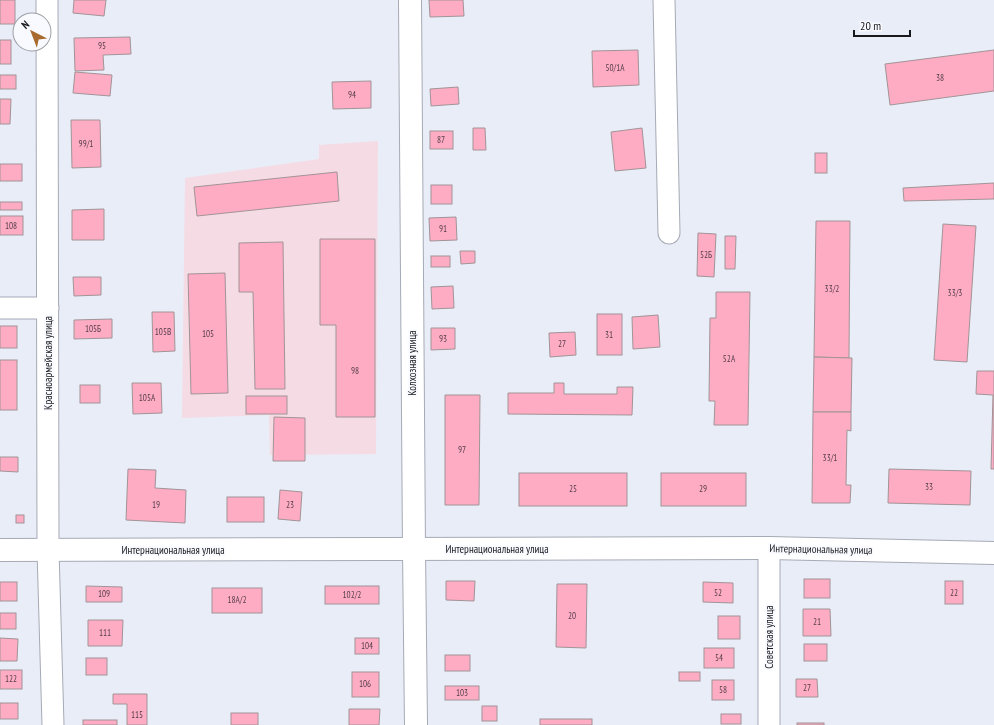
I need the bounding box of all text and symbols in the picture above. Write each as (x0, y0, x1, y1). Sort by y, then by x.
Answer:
north arrow (12, 12, 52, 52)
scale bar (854, 12, 910, 38)
text: N (18, 17, 32, 32)
text: 20 m (860, 18, 881, 33)
house number: 95 (98, 40, 106, 51)
house number: 50/1А (605, 62, 625, 73)
house number: 38 (936, 72, 944, 83)
house number: 94 (348, 89, 356, 100)
house number: 87 (437, 134, 445, 145)
house number: 99/1 (79, 138, 93, 149)
house number: 108 (5, 220, 17, 231)
house number: 91 (439, 223, 447, 234)
house number: 52Б (700, 249, 712, 260)
house number: 33/2 (825, 283, 839, 294)
house number: 33/3 (948, 287, 962, 298)
street label: Красноармейская улица (41, 316, 55, 410)
house number: 105Б (85, 323, 101, 334)
house number: 105В (155, 326, 171, 337)
house number: 105 (202, 328, 214, 339)
house number: 31 (605, 329, 613, 340)
street label: Колхозная улица (405, 330, 419, 396)
house number: 93 (439, 333, 447, 344)
house number: 27 (558, 338, 566, 349)
house number: 52А (723, 353, 736, 364)
house number: 98 (351, 365, 359, 376)
house number: 105А (139, 392, 156, 403)
house number: 97 (458, 444, 466, 455)
house number: 33/1 (823, 452, 837, 463)
house number: 33 (925, 481, 933, 492)
house number: 25 (569, 483, 577, 494)
house number: 29 (699, 483, 707, 494)
house number: 19 (152, 499, 160, 510)
house number: 23 (286, 499, 294, 510)
street label: Интернациональная улица (769, 541, 873, 557)
street label: Интернациональная улица (445, 542, 549, 556)
street label: Интернациональная улица (121, 543, 225, 557)
house number: 52 (714, 587, 722, 598)
house number: 22 (950, 587, 958, 598)
house number: 109 (98, 588, 110, 599)
house number: 102/2 (343, 589, 361, 600)
house number: 18А/2 (227, 594, 247, 605)
street label: Советская улица (762, 605, 776, 669)
house number: 20 (568, 610, 576, 621)
house number: 21 (813, 616, 821, 627)
house number: 111 (99, 627, 111, 638)
house number: 104 (361, 640, 373, 651)
house number: 54 (715, 652, 723, 663)
house number: 122 (5, 673, 17, 684)
house number: 106 (359, 678, 371, 689)
house number: 27 (803, 682, 811, 693)
house number: 58 (719, 684, 727, 695)
house number: 103 (456, 687, 468, 698)
house number: 115 (131, 709, 143, 720)

